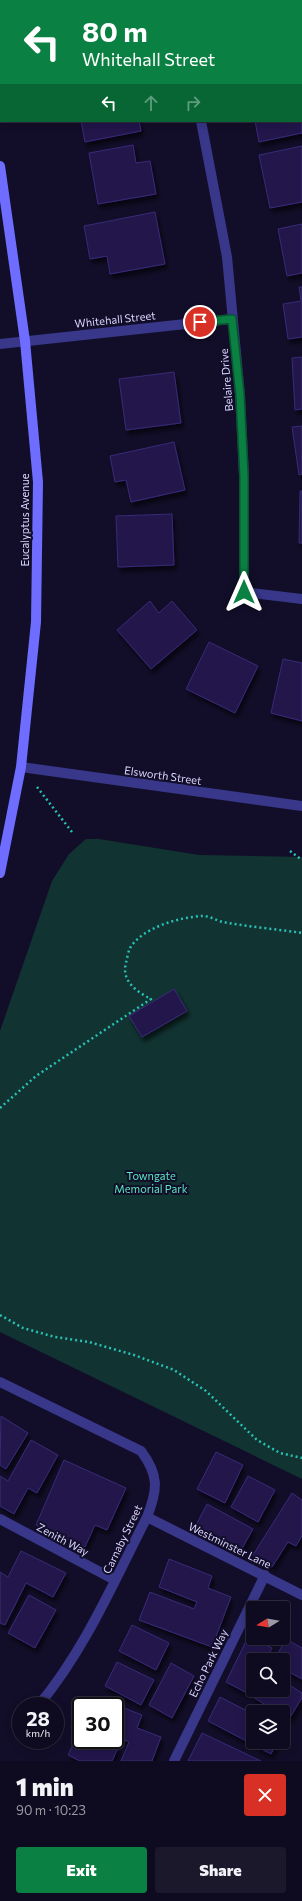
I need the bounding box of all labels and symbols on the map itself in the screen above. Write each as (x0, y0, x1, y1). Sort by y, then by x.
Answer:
pin (183, 305, 217, 339)
street label: Whitehall Street (74, 308, 157, 330)
street label: Belaire Drive (217, 348, 235, 412)
street label: Eucalyptus Avenue (18, 473, 31, 567)
position arrow (223, 571, 265, 613)
street label: Elsworth Street (124, 763, 203, 787)
park label: Towngate Memorial Park (114, 1169, 188, 1195)
street label: Carnaby Street (100, 1502, 144, 1576)
street label: Westminster Lane (187, 1519, 274, 1571)
street label: Zenith Way (35, 1520, 92, 1558)
north arrow (246, 1601, 290, 1645)
street label: Echo Park Way (186, 1627, 230, 1699)
speed limit sign: 30 (72, 1697, 124, 1749)

